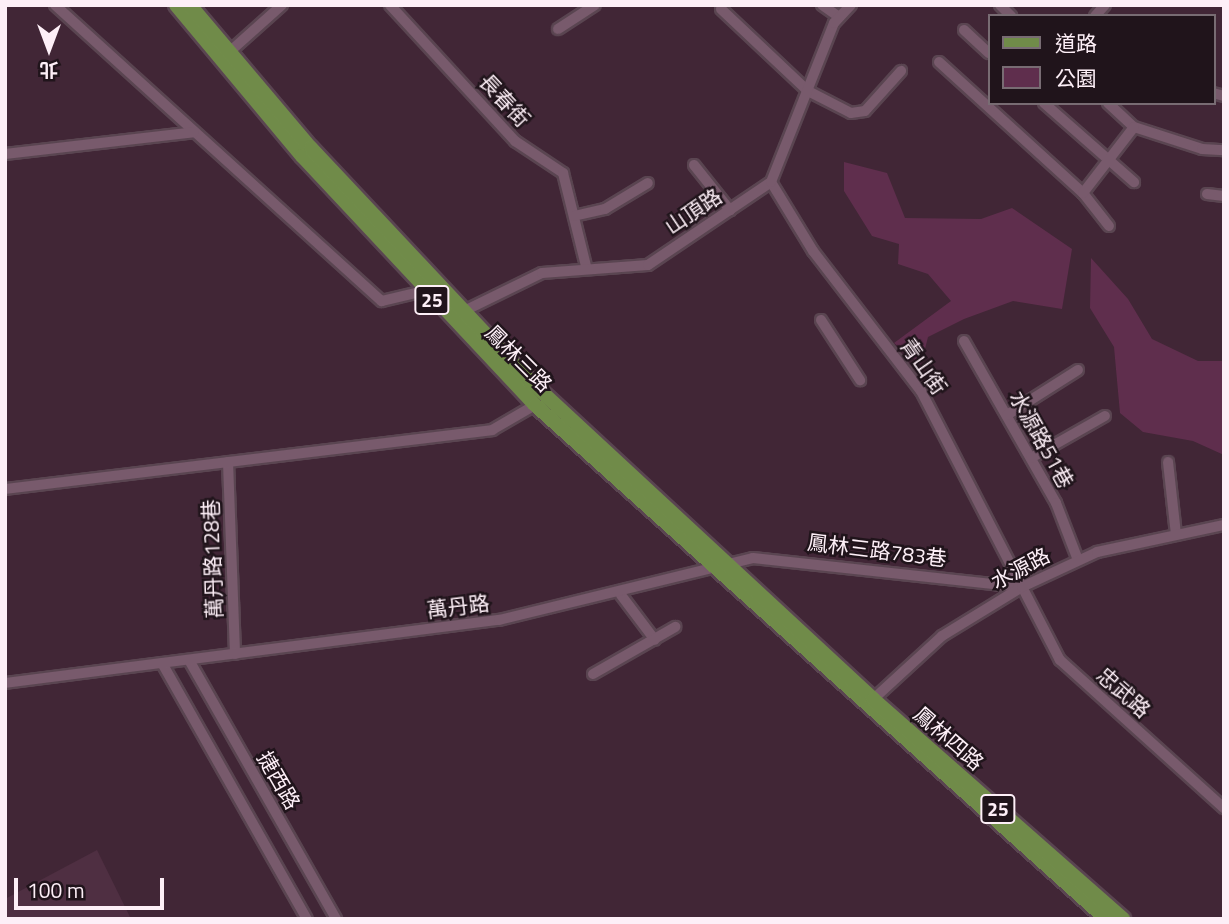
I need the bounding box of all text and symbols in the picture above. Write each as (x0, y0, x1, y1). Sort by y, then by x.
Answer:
north arrow (14, 14, 84, 84)
legend (988, 14, 1215, 105)
text: 道路 (1055, 27, 1097, 59)
text: 北 (40, 56, 59, 85)
text: 公園 (1055, 62, 1097, 94)
street label: 長春街 (474, 68, 536, 132)
street label: 山頂路 (660, 183, 726, 239)
road number: 25 (413, 284, 451, 316)
street label: 鳳林三路 (480, 319, 558, 397)
street label: 青山街 (896, 333, 952, 399)
street label: 水源路51巷 (1005, 386, 1079, 492)
street label: 萬丹路128巷 (197, 499, 227, 619)
street label: 鳳林三路783巷 (806, 529, 948, 571)
street label: 水源路 (986, 542, 1054, 594)
street label: 萬丹路 (425, 590, 491, 622)
street label: 忠武路 (1092, 662, 1156, 722)
street label: 鳳林四路 (909, 701, 989, 775)
street label: 捷西路 (252, 746, 306, 814)
road number: 25 (979, 794, 1017, 824)
scale bar (18, 864, 168, 908)
text: 100 m (27, 874, 84, 906)

